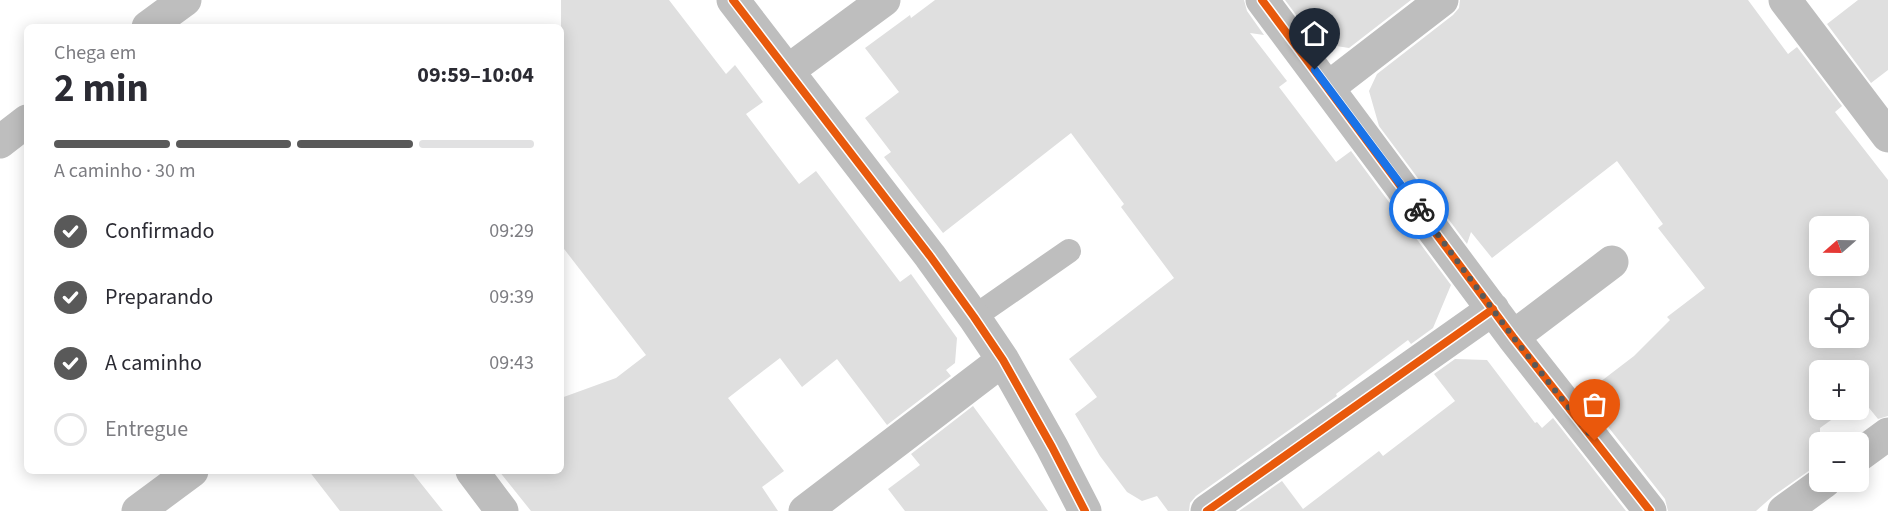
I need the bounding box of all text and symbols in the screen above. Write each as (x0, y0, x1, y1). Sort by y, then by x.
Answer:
pin (1289, 8, 1340, 70)
icon: home (1298, 17, 1331, 50)
text: Chega em (54, 39, 136, 67)
text: 09:59–10:04 (417, 59, 534, 91)
text: 2 min (54, 61, 149, 117)
text: A caminho · 30 m (54, 157, 195, 185)
courier (1389, 179, 1449, 239)
icon: bike (1403, 193, 1436, 226)
icon: check (54, 215, 87, 248)
text: Confirmado (105, 215, 214, 247)
north arrow (1809, 216, 1869, 276)
map controls (1809, 216, 1869, 492)
text: 09:29 (489, 217, 534, 245)
icon: check (54, 281, 87, 314)
text: Preparando (105, 281, 213, 313)
text: 09:39 (489, 283, 534, 311)
button: locate (1809, 288, 1869, 348)
icon: check (54, 347, 87, 380)
text: A caminho (105, 347, 202, 379)
text: 09:43 (489, 349, 534, 377)
button: + (1809, 360, 1869, 420)
pin (1569, 379, 1620, 441)
icon: bag (1578, 388, 1611, 421)
text: Entregue (105, 413, 188, 445)
button: − (1809, 432, 1869, 492)

